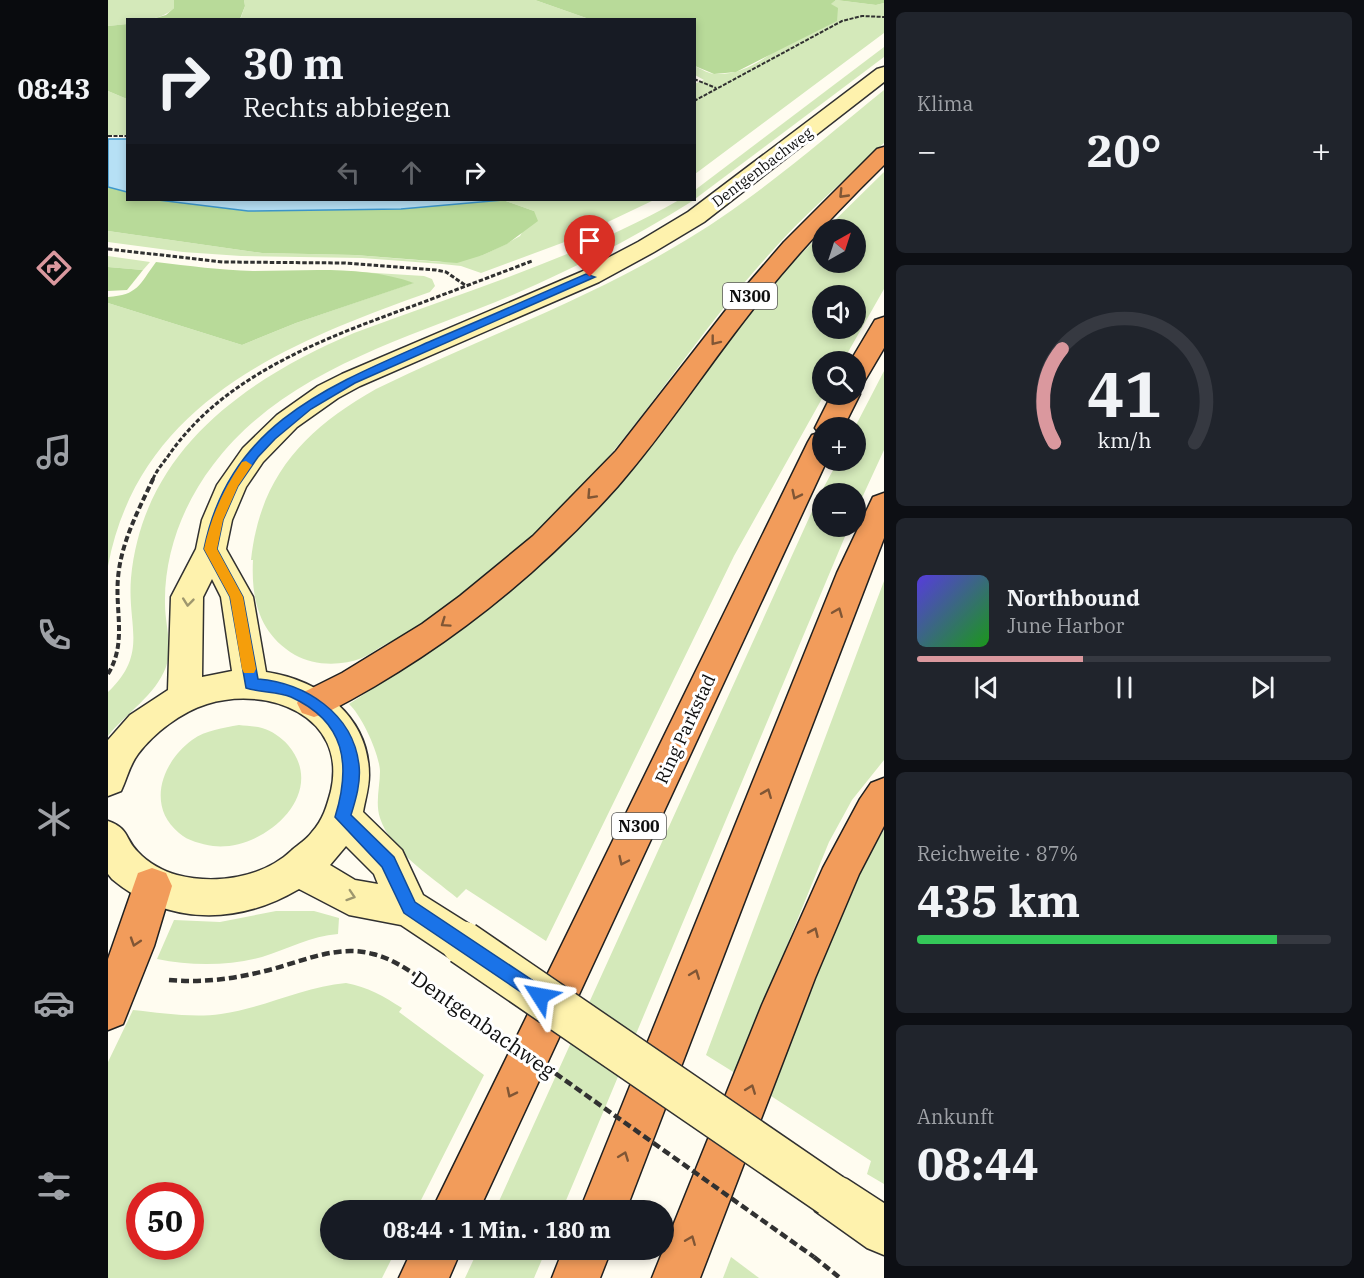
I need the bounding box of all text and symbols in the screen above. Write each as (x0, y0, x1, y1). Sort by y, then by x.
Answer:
text: 30 m (243, 36, 344, 91)
icon: right (144, 42, 222, 120)
text: 08:43 (18, 71, 90, 106)
text: Rechts abbiegen (243, 89, 451, 124)
text: Klima (917, 90, 973, 117)
text: 20° (1086, 121, 1162, 179)
street label: Dentgenbachweg (708, 123, 816, 211)
text: − (917, 129, 937, 172)
text: + (1311, 129, 1331, 172)
icon: left (332, 156, 365, 189)
icon: ahead (395, 156, 428, 189)
icon: right (458, 156, 491, 189)
one-way arrow (839, 187, 850, 198)
pin (564, 215, 615, 277)
north arrow (812, 219, 866, 273)
map controls (812, 219, 866, 537)
icon: arrive (573, 224, 606, 257)
icon: directions (33, 247, 75, 289)
road number: N300 (723, 283, 777, 309)
button: sound (812, 285, 866, 339)
one-way arrow (711, 335, 722, 346)
button: search (812, 351, 866, 405)
text: 41 (1087, 353, 1161, 434)
button: + (812, 417, 866, 471)
text: km/h (1097, 426, 1151, 454)
icon: music (33, 431, 75, 473)
button: − (812, 483, 866, 537)
one-way arrow (792, 488, 803, 499)
one-way arrow (587, 489, 598, 499)
text: Northbound (1007, 583, 1140, 612)
one-way arrow (182, 598, 195, 607)
one-way arrow (831, 607, 843, 618)
text: June Harbor (1007, 612, 1124, 639)
icon: phone (33, 614, 75, 656)
one-way arrow (440, 616, 451, 627)
street label: Ring Parkstad (650, 670, 720, 787)
icon: previous (970, 671, 1003, 704)
icon: pause (1108, 671, 1141, 704)
icon: next (1246, 671, 1279, 704)
one-way arrow (760, 788, 772, 799)
icon: climate (33, 798, 75, 840)
road number: N300 (612, 813, 666, 839)
text: Reichweite · 87% (917, 840, 1078, 867)
one-way arrow (618, 854, 630, 865)
text: 435 km (917, 871, 1080, 929)
one-way arrow (345, 889, 356, 901)
one-way arrow (807, 927, 819, 938)
one-way arrow (130, 936, 142, 947)
street label: Dentgenbachweg (407, 964, 562, 1084)
position arrow (508, 964, 572, 1028)
one-way arrow (688, 970, 700, 981)
icon: car (33, 982, 75, 1024)
one-way arrow (743, 1084, 756, 1094)
one-way arrow (507, 1087, 519, 1098)
text: Ankunft (917, 1103, 994, 1130)
text: 08:44 (917, 1134, 1039, 1192)
one-way arrow (617, 1151, 629, 1162)
icon: filters (33, 1165, 75, 1207)
speed limit sign: 50 (126, 1182, 204, 1260)
text: 08:44 · 1 Min. · 180 m (383, 1215, 611, 1244)
one-way arrow (684, 1235, 696, 1246)

